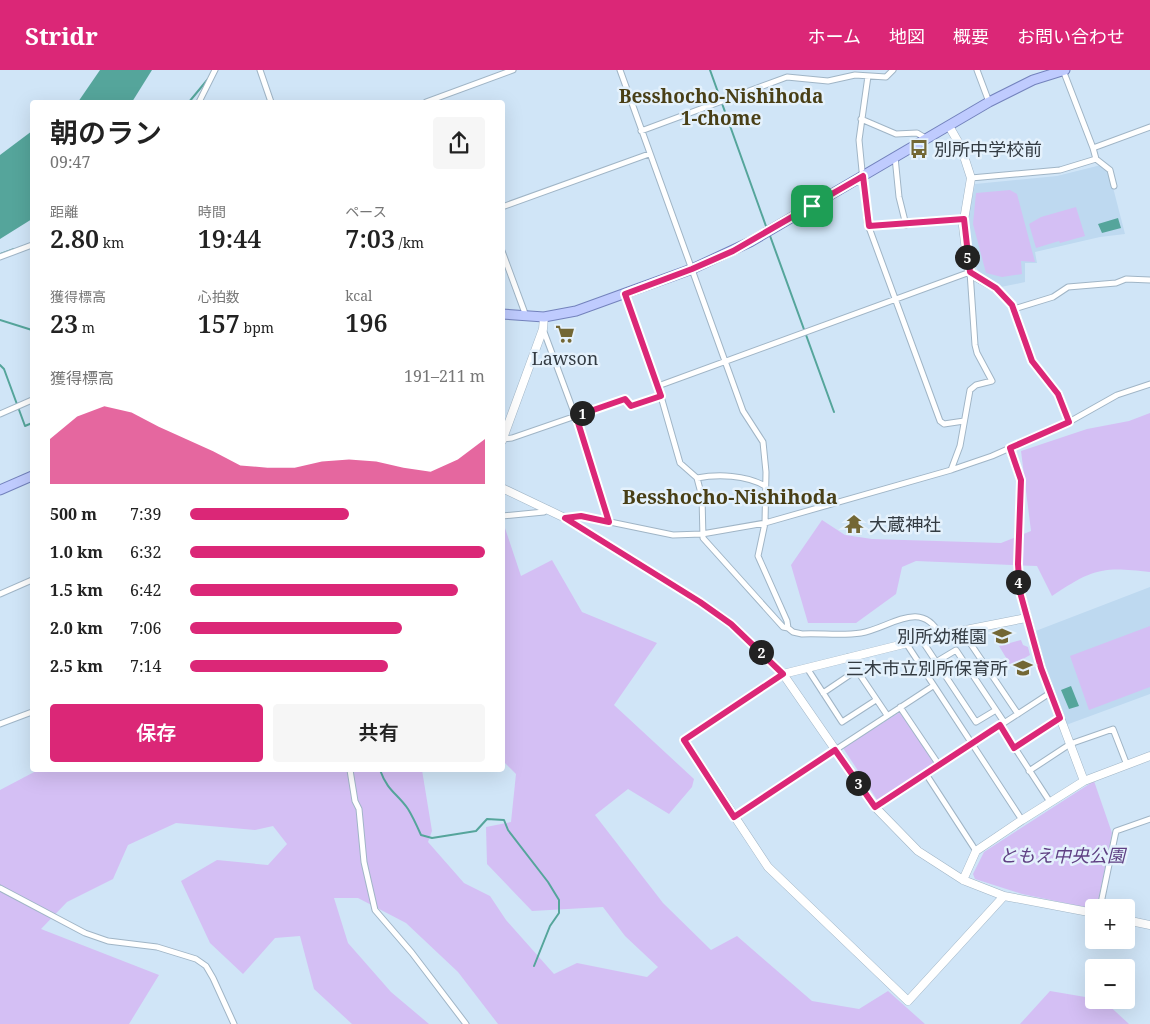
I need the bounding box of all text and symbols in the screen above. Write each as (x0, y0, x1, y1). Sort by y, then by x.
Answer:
text: Stridr (25, 19, 98, 52)
text: ホーム (808, 24, 861, 48)
text: 地図 (889, 24, 925, 48)
text: 概要 (953, 24, 989, 48)
text: お問い合わせ (1017, 24, 1125, 48)
district label: Besshocho-Nishihoda 1-chome (619, 83, 823, 131)
text: 朝のラン (50, 113, 162, 151)
button: share (433, 117, 485, 169)
place label: 別所中学校前 (934, 137, 1042, 161)
bus stop icon: 別所中学校前 (908, 138, 930, 160)
text: 09:47 (50, 151, 90, 173)
pin (791, 185, 833, 227)
icon: arrive (798, 192, 826, 220)
text: 距離 (50, 202, 78, 221)
text: 時間 (198, 202, 226, 221)
text: ペース (345, 202, 387, 221)
text: 2.80 (50, 221, 99, 255)
text: 19:44 (198, 221, 261, 255)
text: 7:03 (345, 221, 395, 255)
text: km (99, 233, 124, 252)
text: /km (395, 233, 424, 252)
pin: 5 (954, 244, 980, 270)
text: 5 (964, 248, 971, 267)
text: kcal (345, 286, 372, 305)
text: 獲得標高 (50, 287, 106, 306)
text: 心拍数 (198, 287, 240, 306)
text: 196 (345, 305, 388, 339)
text: 23 (50, 306, 78, 340)
text: 157 (198, 306, 240, 340)
text: m (78, 318, 95, 337)
text: bpm (240, 318, 274, 337)
supermarket icon: Lawson (554, 323, 576, 345)
place label: Lawson (532, 346, 599, 370)
text: 191–211 m (404, 365, 485, 387)
text: 獲得標高 (50, 367, 114, 389)
pin: 1 (570, 400, 594, 426)
text: 1 (579, 404, 586, 423)
district label: Besshocho-Nishihoda (622, 483, 838, 510)
text: 500 m (50, 503, 97, 525)
text: 7:39 (130, 503, 161, 525)
place label: 大蔵神社 (869, 512, 941, 536)
temple icon: 大蔵神社 (843, 513, 865, 535)
text: 1.0 km (50, 541, 103, 563)
text: 6:32 (130, 541, 161, 563)
pin: 4 (1006, 570, 1030, 594)
text: 4 (1015, 573, 1022, 592)
text: 1.5 km (50, 579, 103, 601)
text: 6:42 (130, 579, 161, 601)
text: 2.0 km (50, 617, 103, 639)
text: 7:06 (130, 617, 161, 639)
place label: 別所幼稚園 (897, 624, 987, 648)
school or university icon: 別所幼稚園 (991, 625, 1013, 647)
pin: 2 (748, 640, 774, 664)
text: 2 (758, 643, 765, 662)
text: 2.5 km (50, 655, 103, 677)
text: 7:14 (130, 655, 161, 677)
place label: 三木市立別所保育所 (846, 656, 1008, 680)
school or university icon: 三木市立別所保育所 (1012, 657, 1034, 679)
button: 保存 (50, 704, 263, 762)
button: 共有 (273, 704, 485, 762)
pin: 3 (846, 770, 870, 796)
text: 3 (855, 774, 862, 793)
park label: ともえ中央公園 (999, 843, 1128, 867)
map controls (1085, 899, 1135, 1009)
button: + (1085, 899, 1135, 949)
button: − (1085, 959, 1135, 1009)

